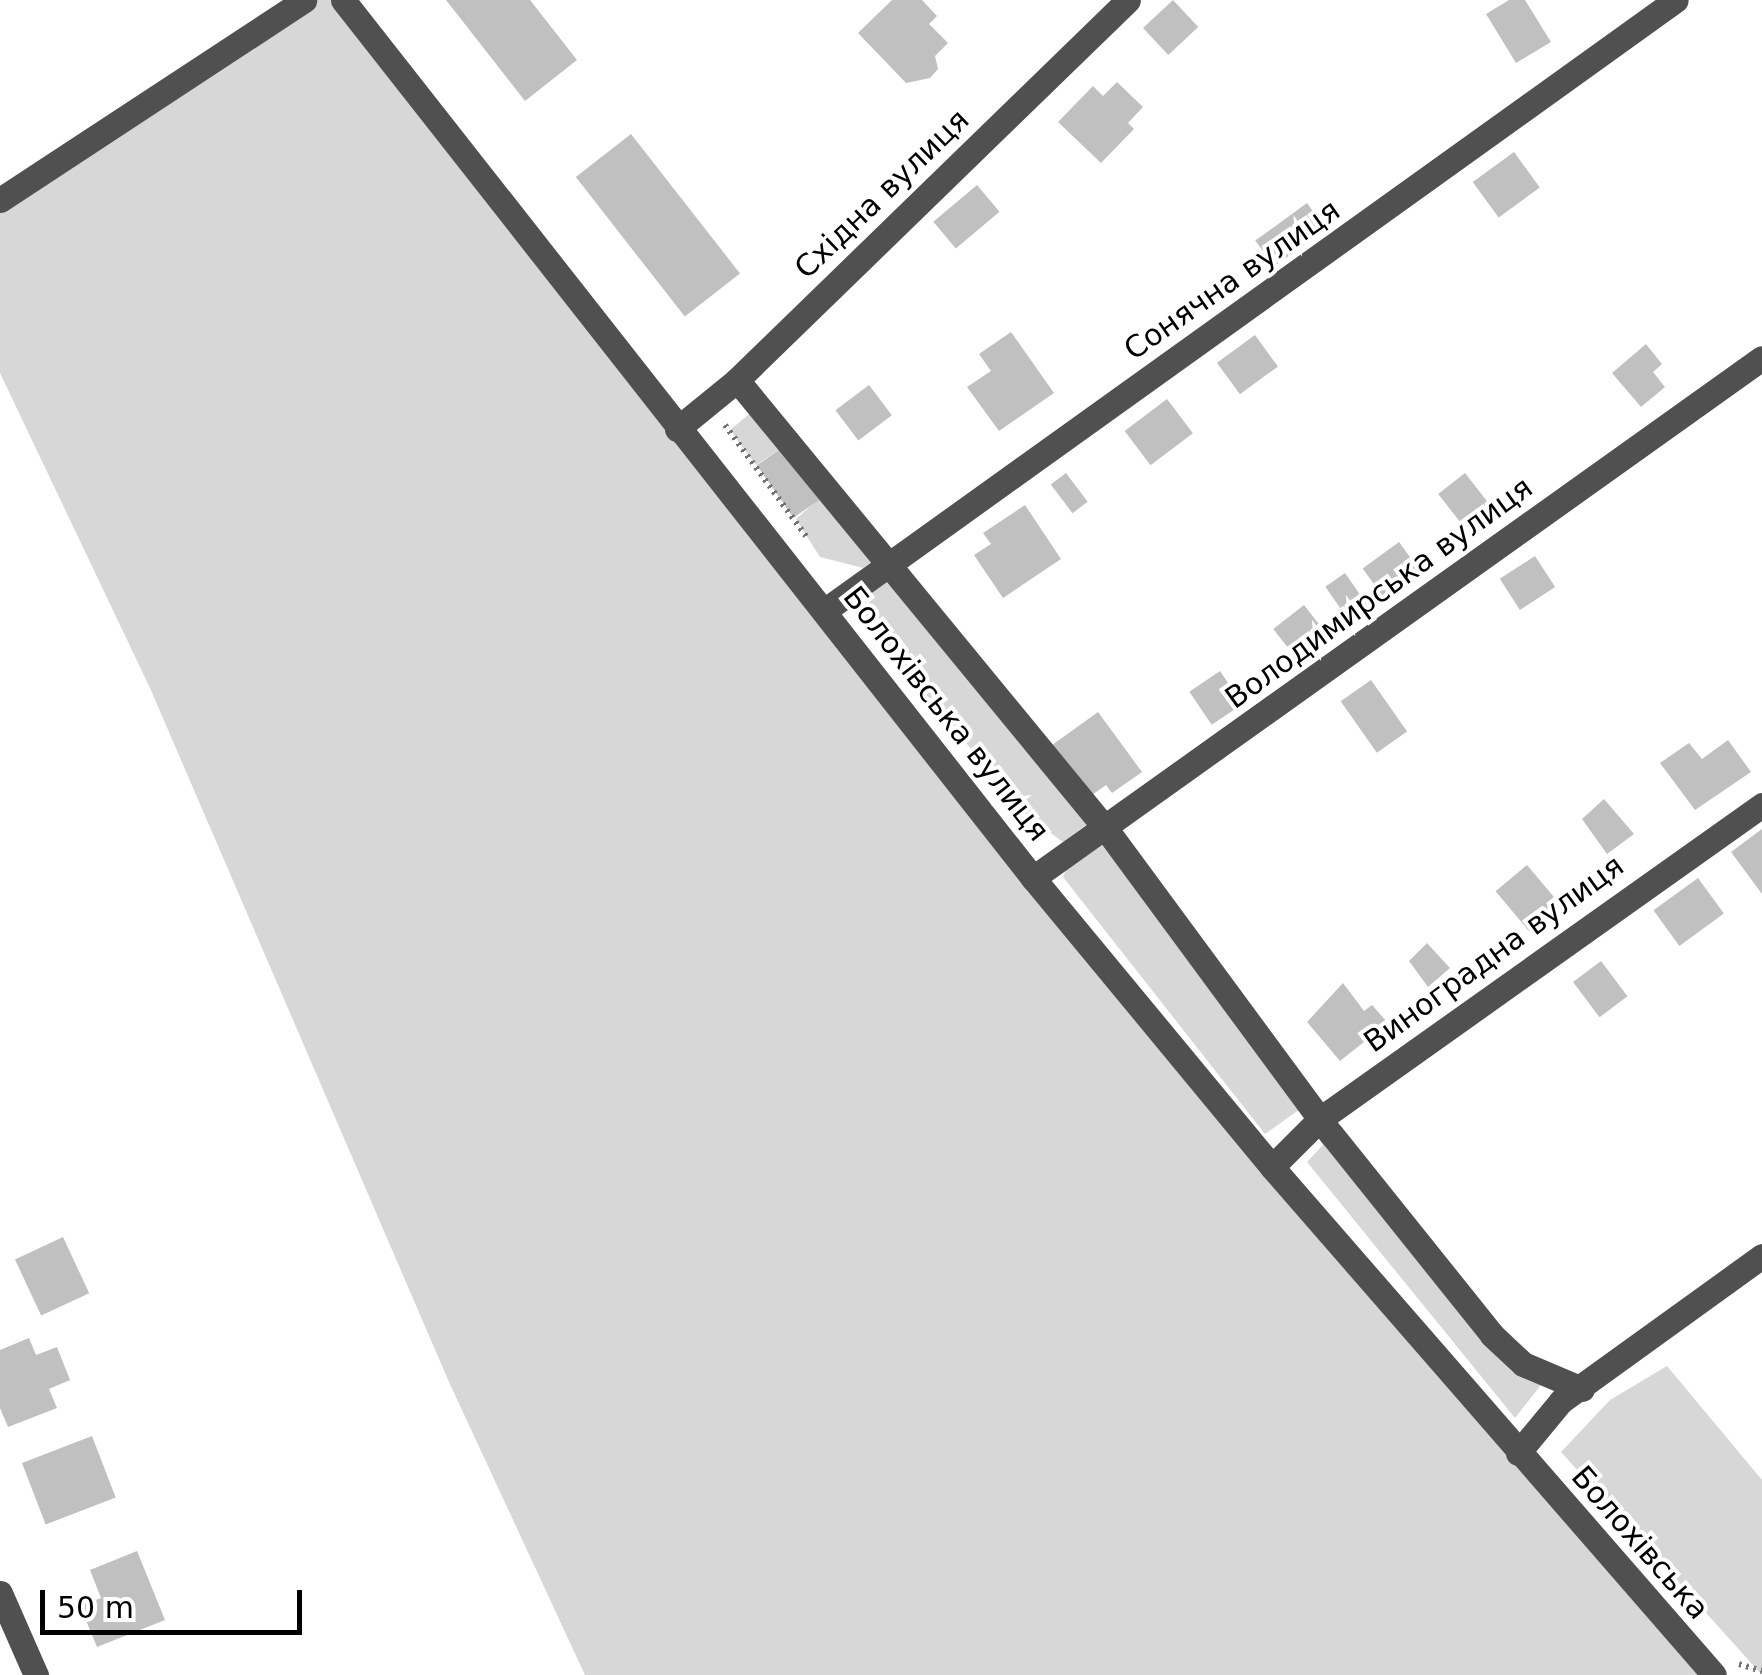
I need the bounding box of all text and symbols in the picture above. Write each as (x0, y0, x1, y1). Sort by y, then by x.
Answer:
street label: Східна вулиця (788, 102, 976, 286)
street label: Сонячна вулиця (1117, 192, 1347, 368)
street label: Володимирська вулиця (1218, 470, 1540, 716)
street label: Болохівська вулиця (835, 580, 1057, 848)
street label: Виноградна вулиця (1357, 848, 1631, 1060)
street label: Болохівська (1564, 1459, 1716, 1627)
scale bar (45, 1570, 308, 1632)
text: 50 m (57, 1590, 134, 1625)

